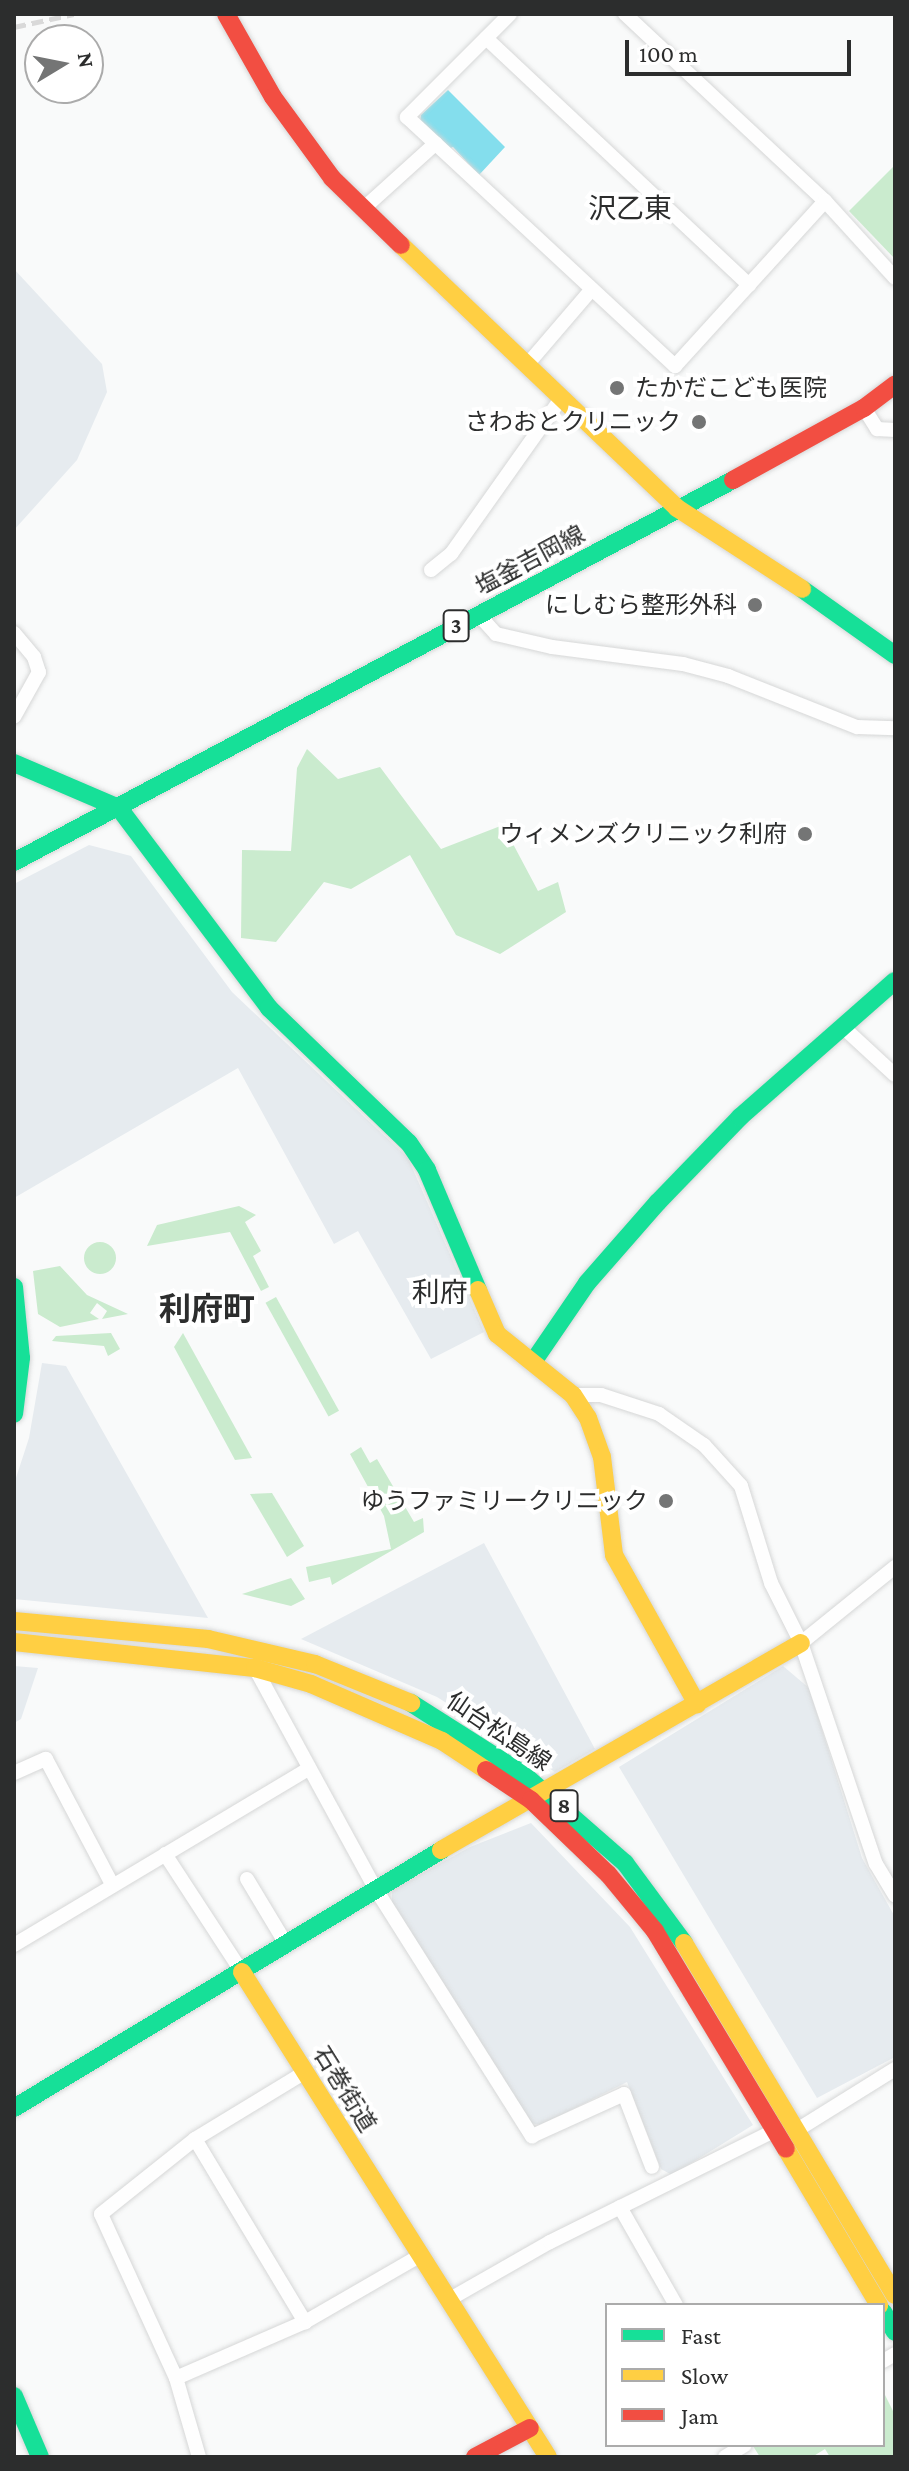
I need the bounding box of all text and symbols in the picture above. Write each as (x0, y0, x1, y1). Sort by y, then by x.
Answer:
north arrow (24, 24, 104, 104)
scale bar (629, 24, 855, 74)
text: 100 m (639, 40, 698, 67)
text: N (73, 51, 100, 70)
district label: 沢乙東 (588, 192, 672, 226)
place label: たかだこども医院 (635, 374, 827, 402)
marker: たかだこども医院 (606, 377, 628, 399)
place label: さわおとクリニック (465, 408, 681, 436)
marker: さわおとクリニック (688, 411, 710, 433)
street label: 塩釜吉岡線 (470, 519, 590, 601)
place label: にしむら整形外科 (545, 591, 737, 619)
marker: にしむら整形外科 (744, 594, 766, 616)
road number: 3 (442, 608, 470, 644)
place label: ウィメンズクリニック利府 (499, 820, 787, 848)
marker: ウィメンズクリニック利府 (794, 823, 816, 845)
district label: 利府 (412, 1276, 468, 1310)
district label: 利府町 (159, 1290, 255, 1328)
place label: ゆうファミリークリニック (360, 1487, 648, 1515)
marker: ゆうファミリークリニック (655, 1490, 677, 1512)
street label: 仙台松島線 (441, 1686, 557, 1776)
road number: 8 (548, 1788, 580, 1824)
street label: 石巻街道 (307, 2041, 383, 2137)
legend (605, 2303, 885, 2447)
text: Fast (681, 2322, 721, 2349)
text: Slow (681, 2362, 728, 2389)
text: Jam (681, 2402, 719, 2429)

